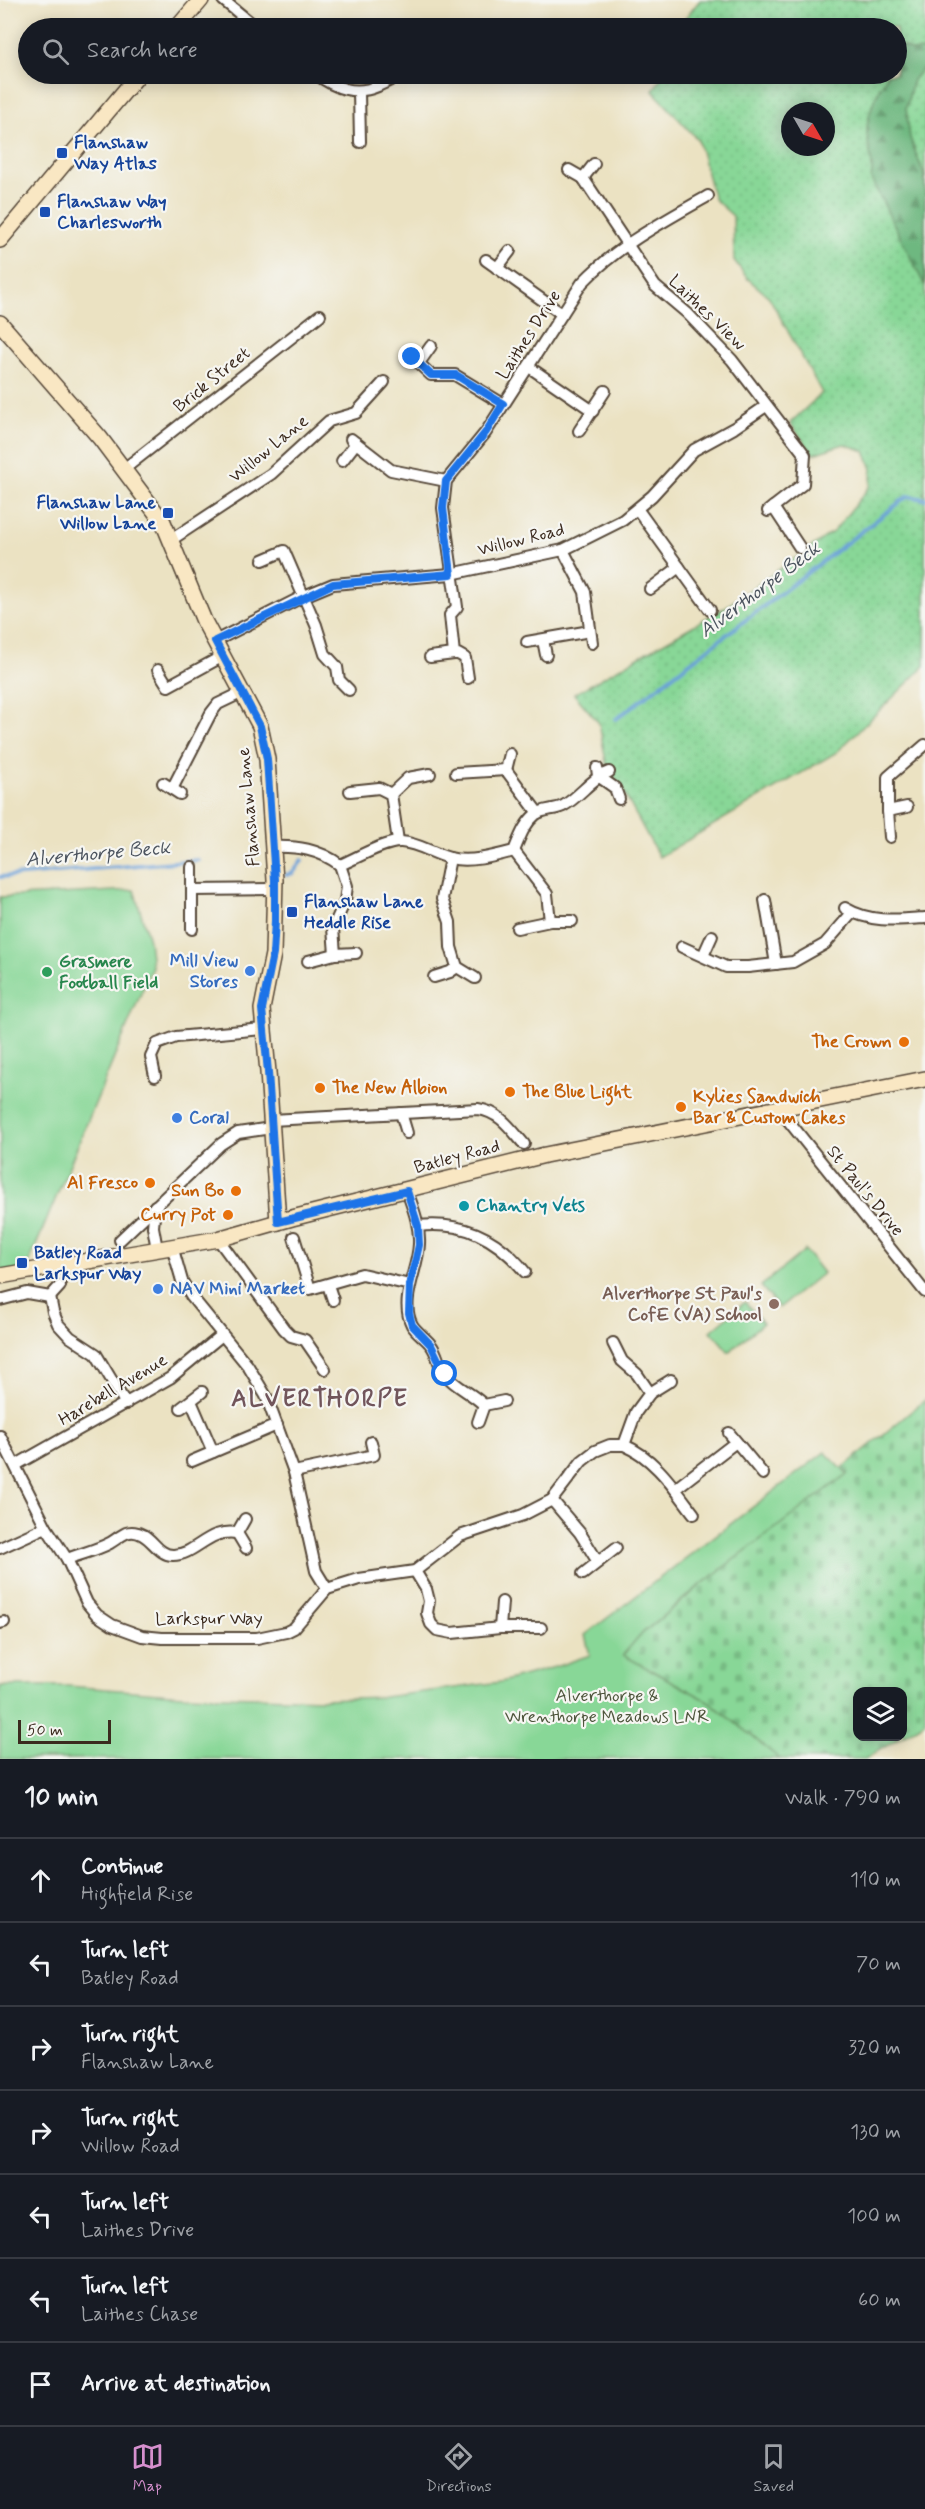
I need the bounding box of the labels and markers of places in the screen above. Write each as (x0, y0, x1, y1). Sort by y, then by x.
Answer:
place label: Flanshaw Way Atlas (73, 131, 157, 176)
marker: Flanshaw Way Atlas (55, 146, 69, 160)
place label: Flanshaw Way Charlesworth (57, 190, 167, 235)
marker: Flanshaw Way Charlesworth (38, 205, 52, 219)
place label: Flanshaw Lane Willow Lane (36, 491, 157, 536)
marker: Flanshaw Lane Willow Lane (161, 506, 175, 520)
place label: Flanshaw Lane Heddle Rise (304, 890, 424, 935)
marker: Flanshaw Lane Heddle Rise (285, 905, 299, 919)
place label: Mill View Stores (170, 949, 238, 994)
place label: Grasmere Football Field (59, 950, 158, 995)
marker: Mill View Stores (243, 964, 257, 978)
marker: Grasmere Football Field (40, 965, 54, 979)
place label: The Crown (811, 1030, 892, 1054)
marker: The Crown (897, 1035, 911, 1049)
place label: The New Albion (332, 1076, 447, 1100)
place label: The Blue Light (522, 1080, 632, 1106)
marker: The New Albion (313, 1081, 327, 1095)
marker: The Blue Light (503, 1085, 517, 1099)
place label: Kylies Sandwich Bar & Custom Cakes (693, 1085, 846, 1130)
marker: Kylies Sandwich Bar & Custom Cakes (674, 1100, 688, 1114)
place label: Coral (189, 1106, 229, 1130)
marker: Coral (170, 1111, 184, 1125)
place label: Al Fresco (67, 1171, 138, 1195)
marker: Al Fresco (143, 1176, 157, 1190)
place label: Sun Bo (171, 1179, 224, 1203)
marker: Sun Bo (229, 1184, 243, 1198)
place label: Chantry Vets (476, 1194, 585, 1218)
marker: Chantry Vets (457, 1199, 471, 1213)
place label: Curry Pot (140, 1203, 216, 1227)
marker: Curry Pot (221, 1208, 235, 1222)
place label: Batley Road Larkspur Way (34, 1241, 141, 1286)
marker: Batley Road Larkspur Way (15, 1256, 29, 1270)
place label: NAV Mini Market (170, 1277, 305, 1301)
marker: NAV Mini Market (151, 1282, 165, 1296)
place label: Alverthorpe St Paul's CofE (VA) School (602, 1282, 762, 1327)
marker: Alverthorpe St Paul's CofE (VA) School (767, 1297, 781, 1311)

